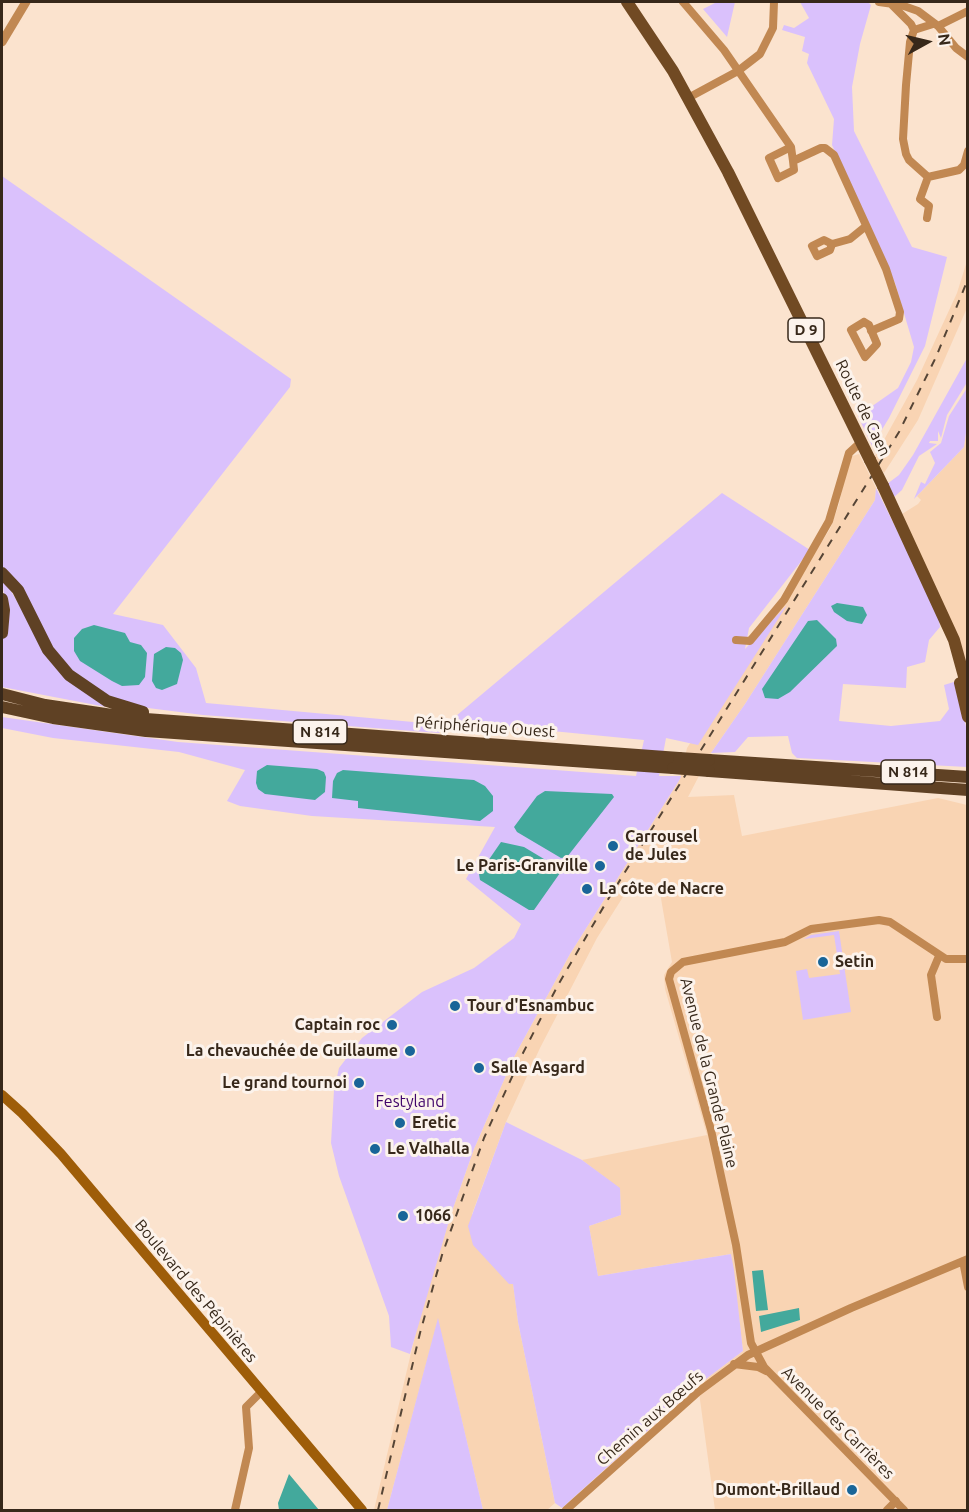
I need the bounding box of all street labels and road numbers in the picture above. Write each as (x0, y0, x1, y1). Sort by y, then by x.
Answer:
road number: D 9 (788, 318, 824, 342)
street label: Route de Caen (831, 357, 895, 459)
street label: Périphérique Ouest (415, 713, 555, 741)
road number: N 814 (293, 720, 347, 744)
road number: N 814 (881, 760, 935, 784)
street label: Avenue de la Grande Plaine (676, 976, 742, 1170)
street label: Boulevard des Pépinières (131, 1216, 261, 1366)
street label: Avenue des Carrières (778, 1363, 898, 1483)
street label: Chemin aux Bœufs (593, 1367, 707, 1469)

